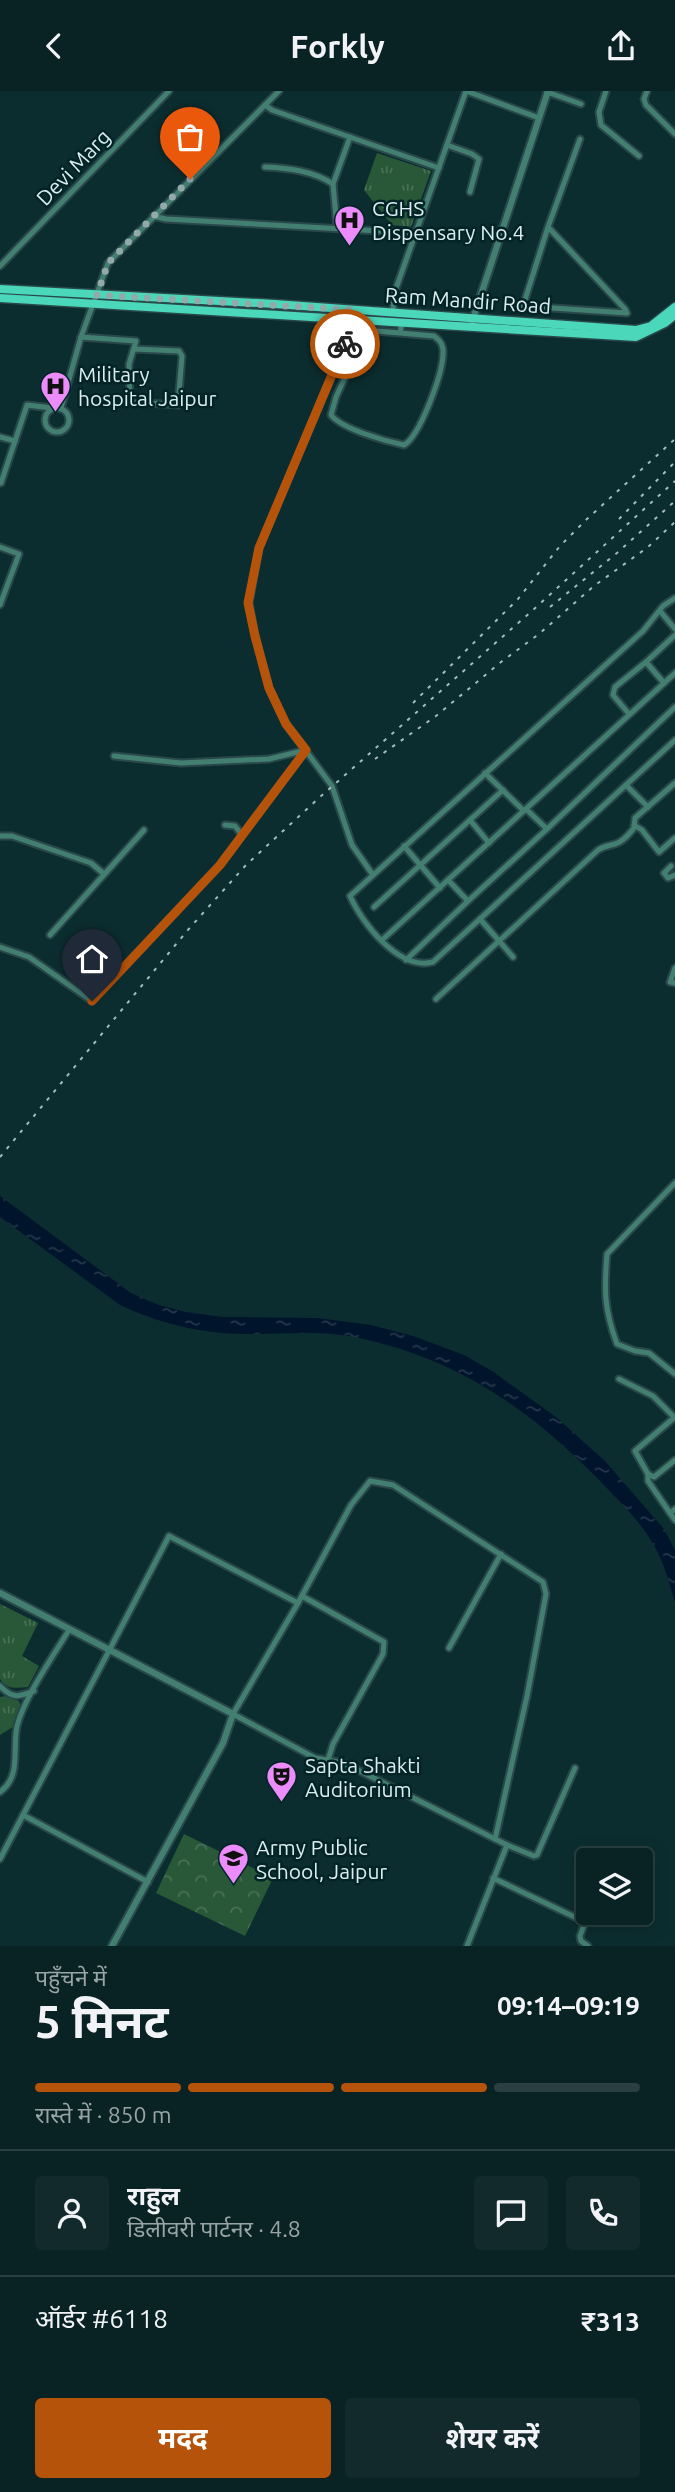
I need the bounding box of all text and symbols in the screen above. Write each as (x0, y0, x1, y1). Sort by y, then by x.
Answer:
icon: back (35, 27, 73, 65)
icon: share (602, 27, 640, 65)
text: Forkly (290, 28, 385, 64)
pin (160, 107, 220, 179)
icon: bag (171, 118, 209, 156)
street label: Devi Marg (31, 124, 115, 210)
place label: CGHS Dispensary No.4 (372, 196, 524, 244)
hospital icon: CGHS Dispensary No.4 (332, 203, 366, 247)
street label: Ram Mandir Road (384, 282, 552, 318)
courier (310, 309, 380, 379)
icon: bike (326, 325, 364, 363)
place label: Military hospital Jaipur (78, 362, 217, 410)
hospital icon: Military hospital Jaipur (38, 369, 72, 413)
pin (62, 929, 122, 1001)
icon: home (73, 940, 111, 978)
place label: Sapta Shakti Auditorium (305, 1753, 421, 1801)
theatre icon: Sapta Shakti Auditorium (265, 1760, 299, 1804)
place label: Army Public School, Jaipur (256, 1835, 387, 1883)
school or university icon: Army Public School, Jaipur (216, 1842, 250, 1886)
map controls (576, 1848, 653, 1925)
button: layers (576, 1848, 653, 1925)
text: पहुँचने में (35, 1965, 107, 1990)
text: 09:14–09:19 (497, 1991, 640, 2020)
text: 5 मिनट (35, 1995, 168, 2047)
text: रास्ते में · 850 m (35, 2102, 172, 2127)
button: person (35, 2176, 109, 2250)
button: chat (474, 2176, 548, 2250)
button: phone (566, 2176, 640, 2250)
text: राहुल (127, 2181, 180, 2210)
text: डिलीवरी पार्टनर · 4.8 (127, 2216, 301, 2241)
text: ऑर्डर #6118 (35, 2304, 168, 2333)
text: ₹313 (581, 2307, 640, 2336)
button: मदद (35, 2398, 331, 2478)
button: शेयर करें (345, 2398, 640, 2478)

